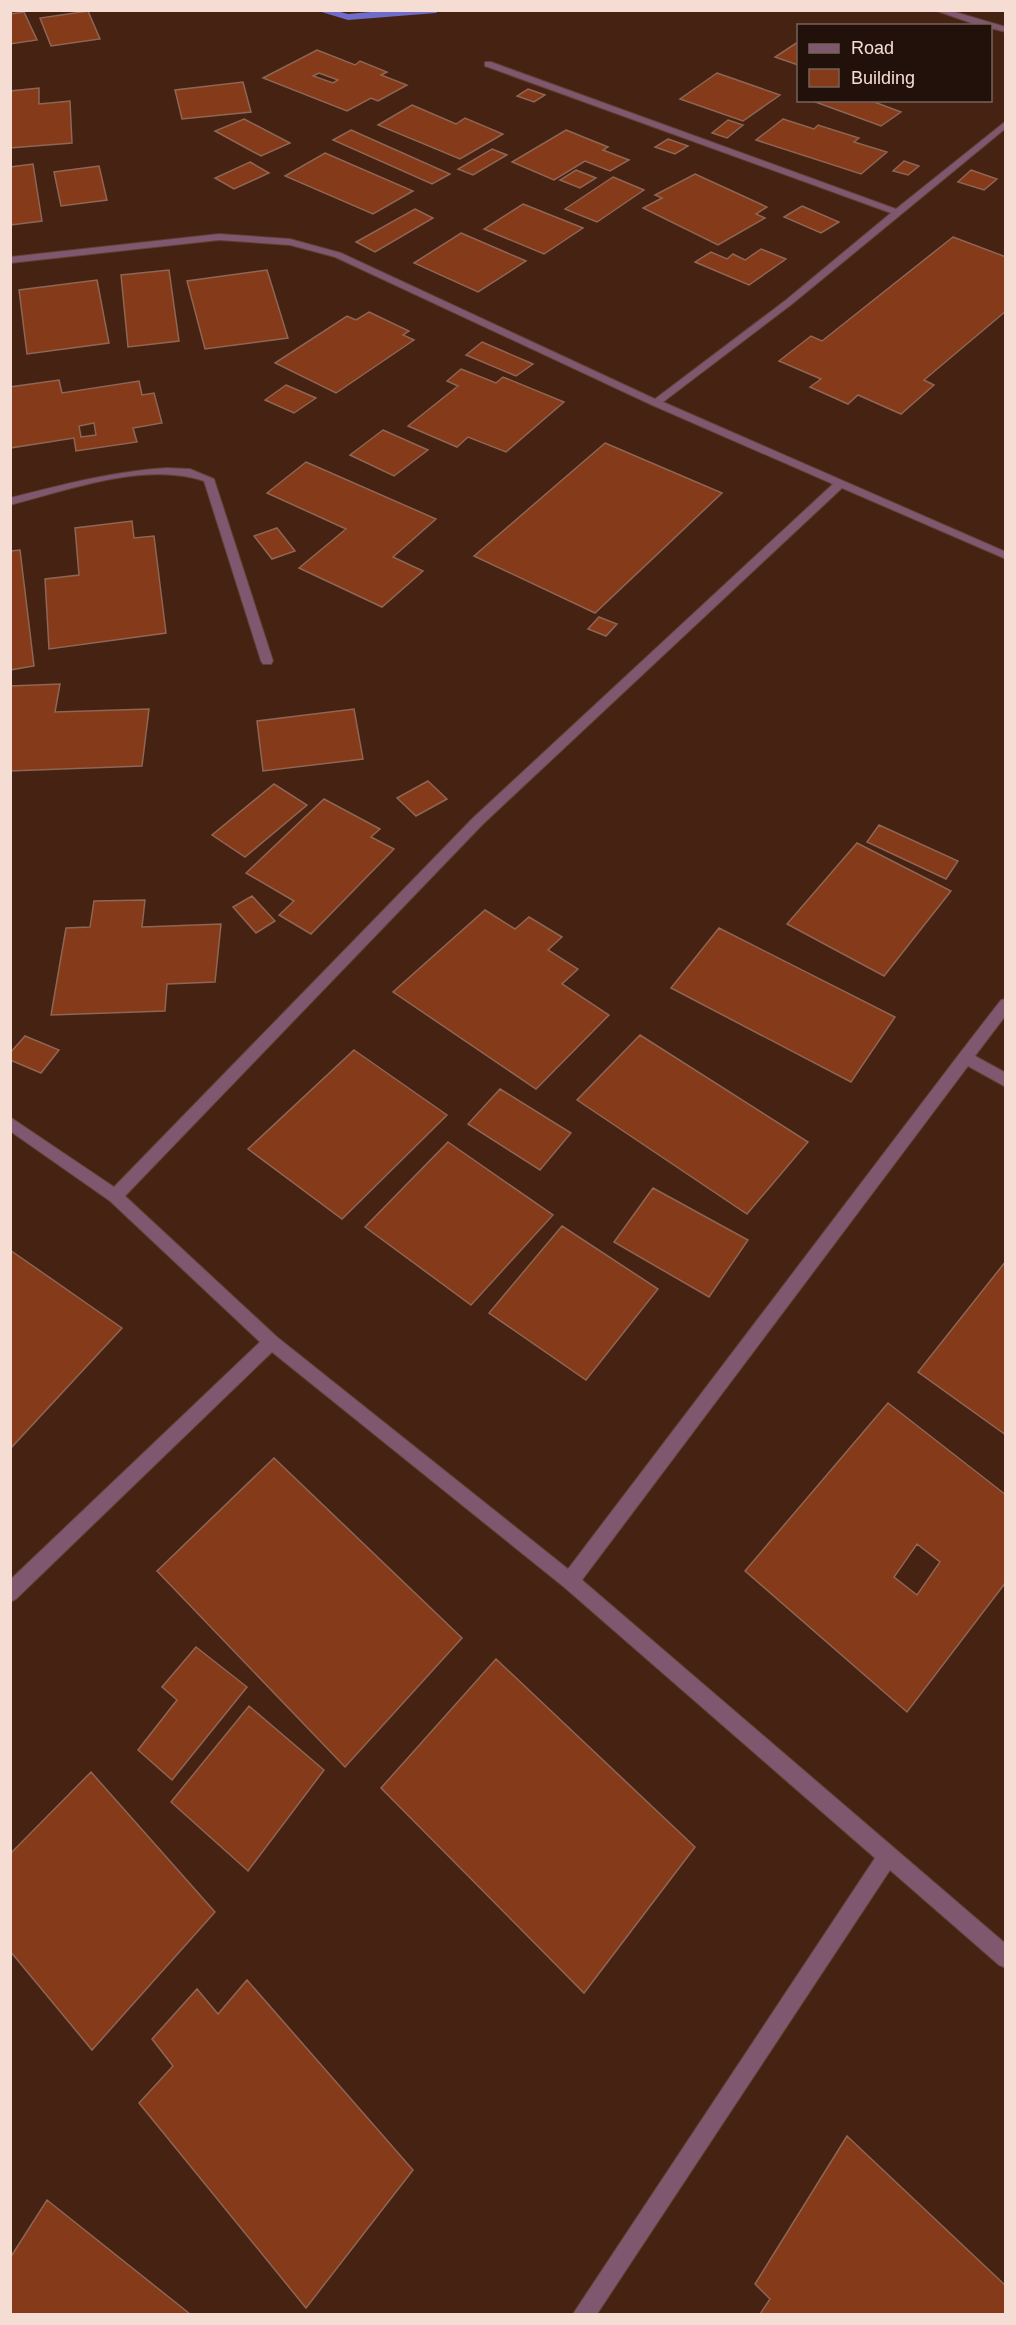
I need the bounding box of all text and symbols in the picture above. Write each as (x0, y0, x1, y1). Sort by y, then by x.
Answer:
legend (797, 24, 992, 102)
text: Road (851, 38, 894, 58)
text: Building (851, 68, 915, 88)

